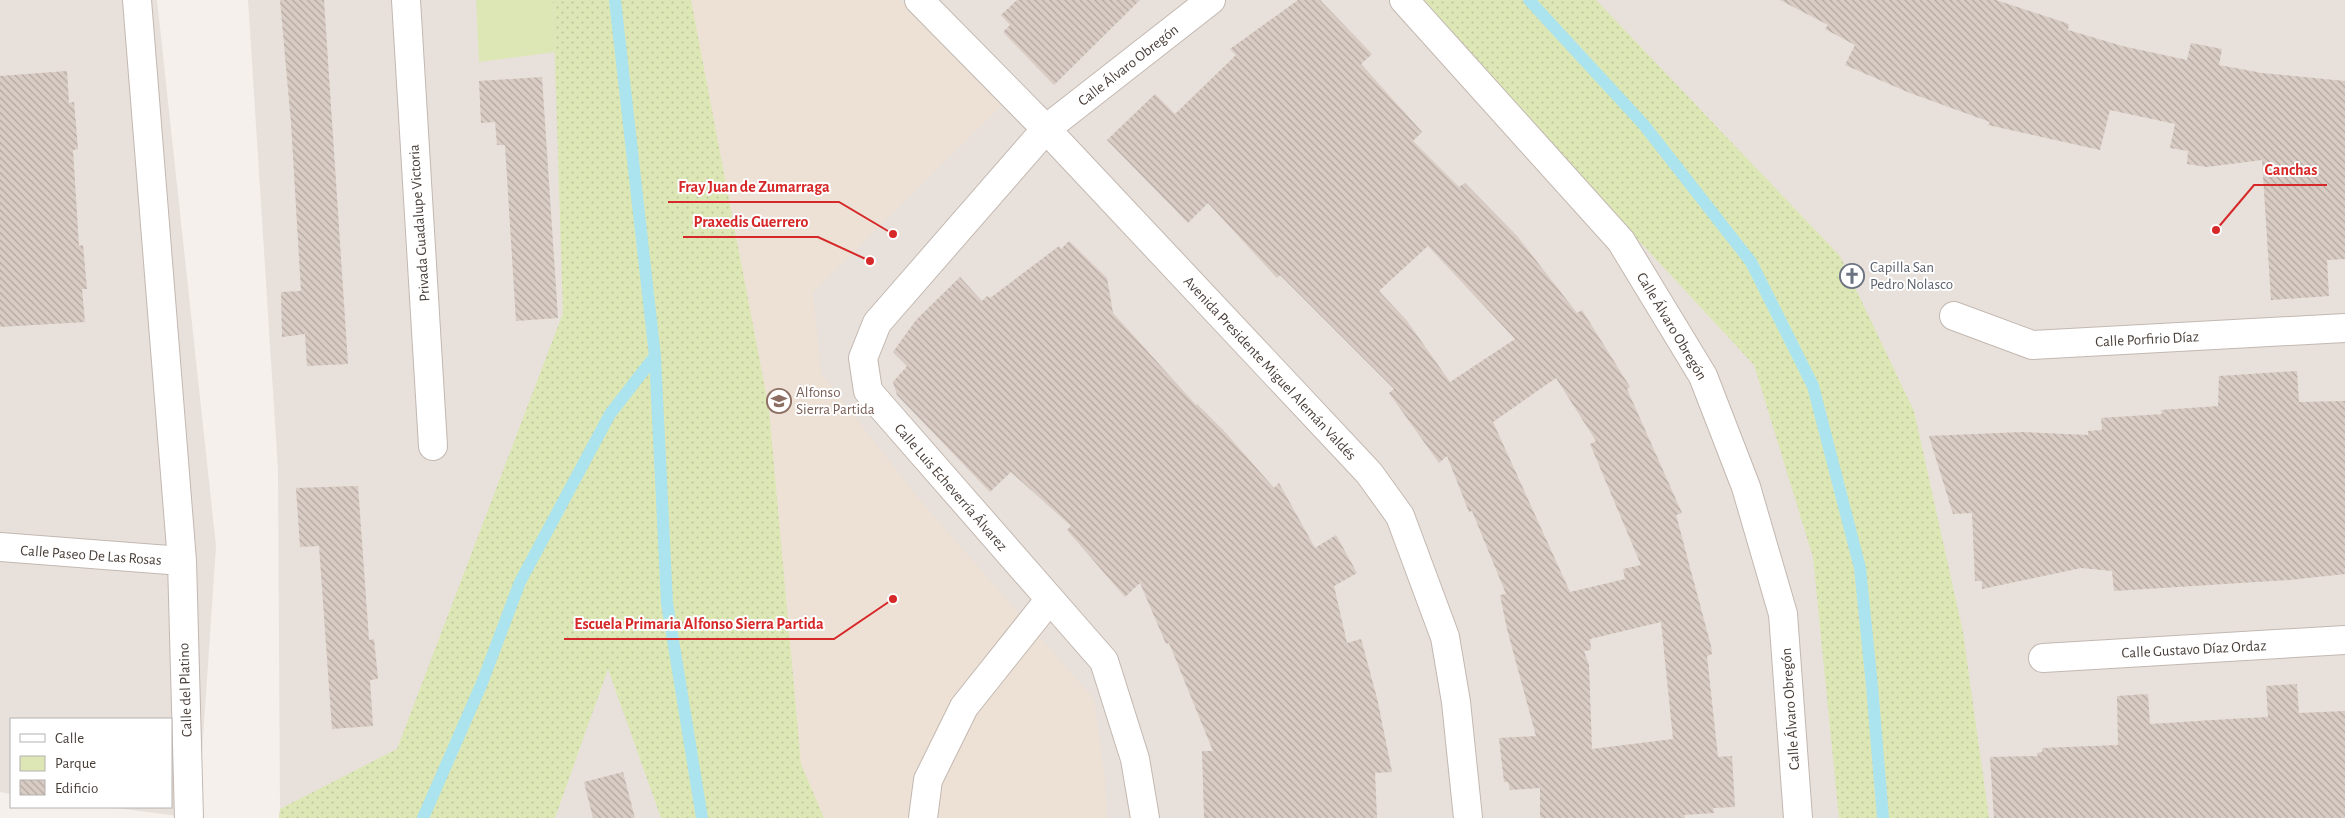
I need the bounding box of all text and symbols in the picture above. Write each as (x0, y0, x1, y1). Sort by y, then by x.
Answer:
street label: Calle Álvaro Obregón (1074, 20, 1181, 109)
street label: Privada Guadalupe Victoria (407, 144, 432, 302)
callout: Canchas (2254, 154, 2327, 185)
text: Canchas (2265, 162, 2317, 178)
callout: Fray Juan de Zumarraga (668, 171, 839, 202)
text: Fray Juan de Zumarraga (678, 179, 830, 196)
callout: Praxedis Guerrero (683, 206, 818, 237)
text: Praxedis Guerrero (693, 214, 809, 230)
place label: Capilla San Pedro Nolasco (1870, 260, 1953, 292)
church icon: Capilla San Pedro Nolasco (1839, 263, 1865, 289)
street label: Calle Álvaro Obregón (1634, 269, 1711, 383)
street label: Avenida Presidente Miguel Alemán Valdés (1181, 274, 1359, 463)
street label: Calle Porfirio Díaz (2095, 329, 2199, 350)
place label: Alfonso Sierra Partida (796, 385, 875, 417)
school or university icon: Alfonso Sierra Partida (766, 388, 792, 414)
street label: Calle Luis Echeverría Álvarez (891, 419, 1011, 554)
street label: Calle Paseo De Las Rosas (20, 543, 162, 568)
callout: Escuela Primaria Alfonso Sierra Partida (564, 608, 834, 639)
text: Escuela Primaria Alfonso Sierra Partida (574, 616, 824, 632)
street label: Calle Gustavo Díaz Ordaz (2121, 638, 2267, 661)
street label: Calle del Platino (176, 643, 195, 737)
street label: Calle Álvaro Obregón (1777, 647, 1802, 771)
legend (10, 718, 172, 808)
text: Calle (55, 731, 84, 746)
text: Parque (55, 756, 96, 771)
text: Edificio (55, 781, 98, 796)

